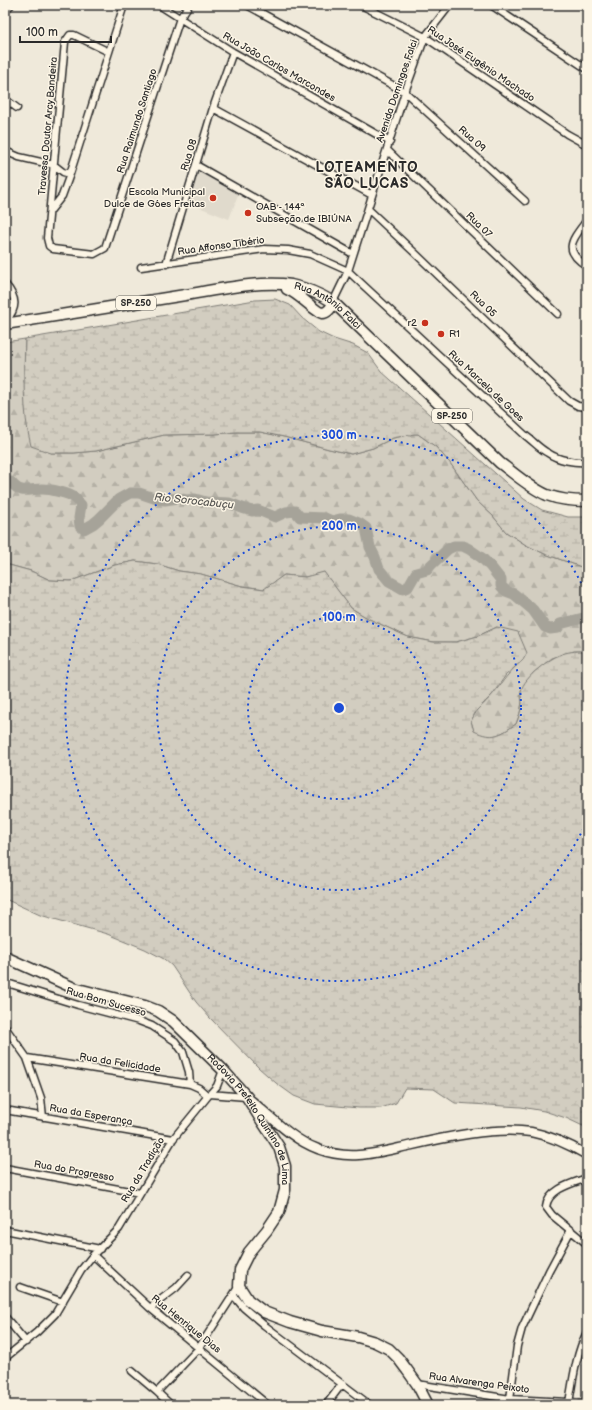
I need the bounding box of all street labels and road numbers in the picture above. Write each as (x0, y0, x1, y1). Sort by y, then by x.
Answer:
street label: Rua José Eugênio Machado (425, 23, 537, 105)
street label: Rua João Carlos Marcondes (221, 30, 338, 104)
street label: Avenida Domingos Falci (374, 38, 420, 144)
street label: Travessa Doutor Arcy Bandeira (36, 56, 60, 196)
street label: Rua Raimundo Santiago (114, 67, 160, 175)
street label: Rua 09 (456, 124, 488, 155)
street label: Rua 08 (178, 137, 200, 172)
street label: Rua 07 (463, 210, 495, 240)
street label: Rua Affonso Tibério (177, 234, 266, 258)
street label: Rua Antônio Falci (293, 280, 364, 332)
street label: Rua 05 (467, 288, 499, 320)
road number: SP-250 (116, 296, 156, 310)
street label: Rua Marcelo de Goes (446, 348, 526, 424)
road number: SP-250 (432, 409, 472, 423)
street label: Rua Bom Sucesso (65, 985, 148, 1019)
street label: Rua da Felicidade (79, 1051, 162, 1075)
street label: Rodovia Prefeito Quintino de Lima (204, 1052, 292, 1185)
street label: Rua da Esperança (49, 1102, 134, 1128)
street label: Rua da Tradição (119, 1135, 167, 1205)
street label: Rua do Progresso (33, 1158, 115, 1184)
street label: Rua Henrique Dias (149, 1292, 223, 1356)
street label: Rua Alvarenga Peixoto (428, 1370, 530, 1396)

